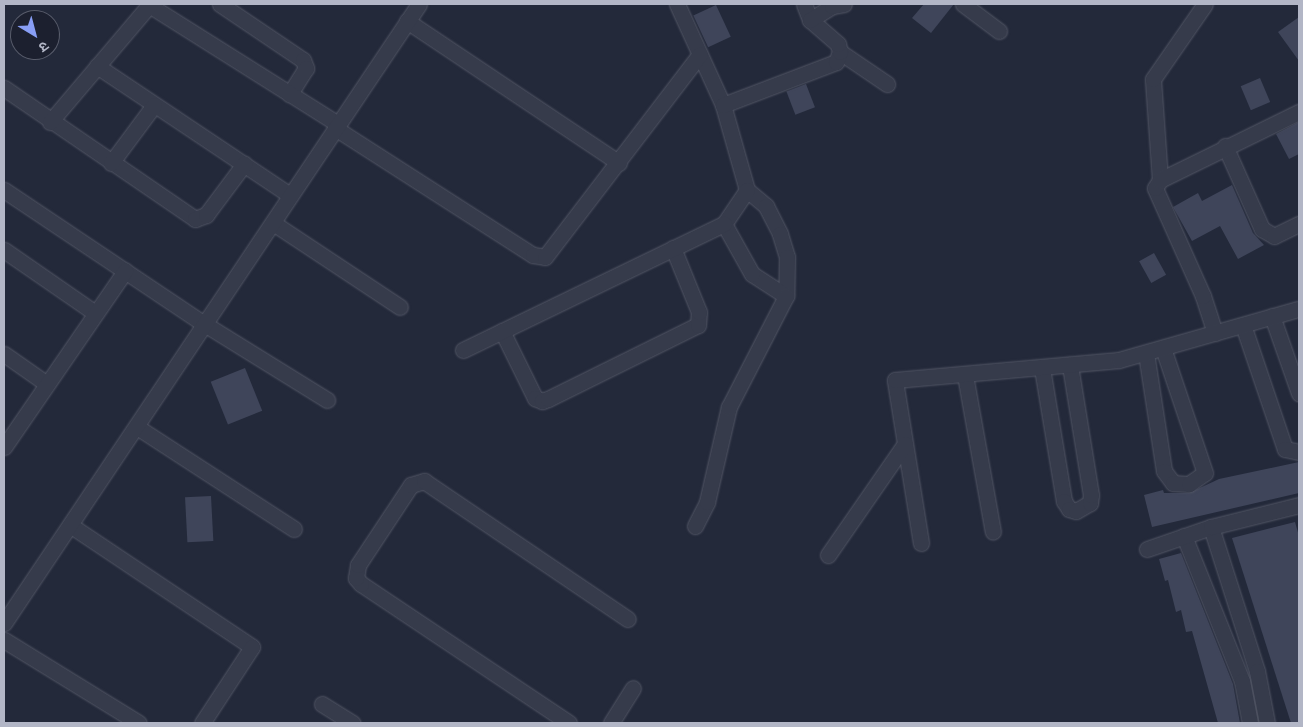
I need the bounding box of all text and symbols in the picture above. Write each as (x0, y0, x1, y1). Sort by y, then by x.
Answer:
north arrow (10, 10, 60, 60)
text: उ (35, 37, 52, 56)

